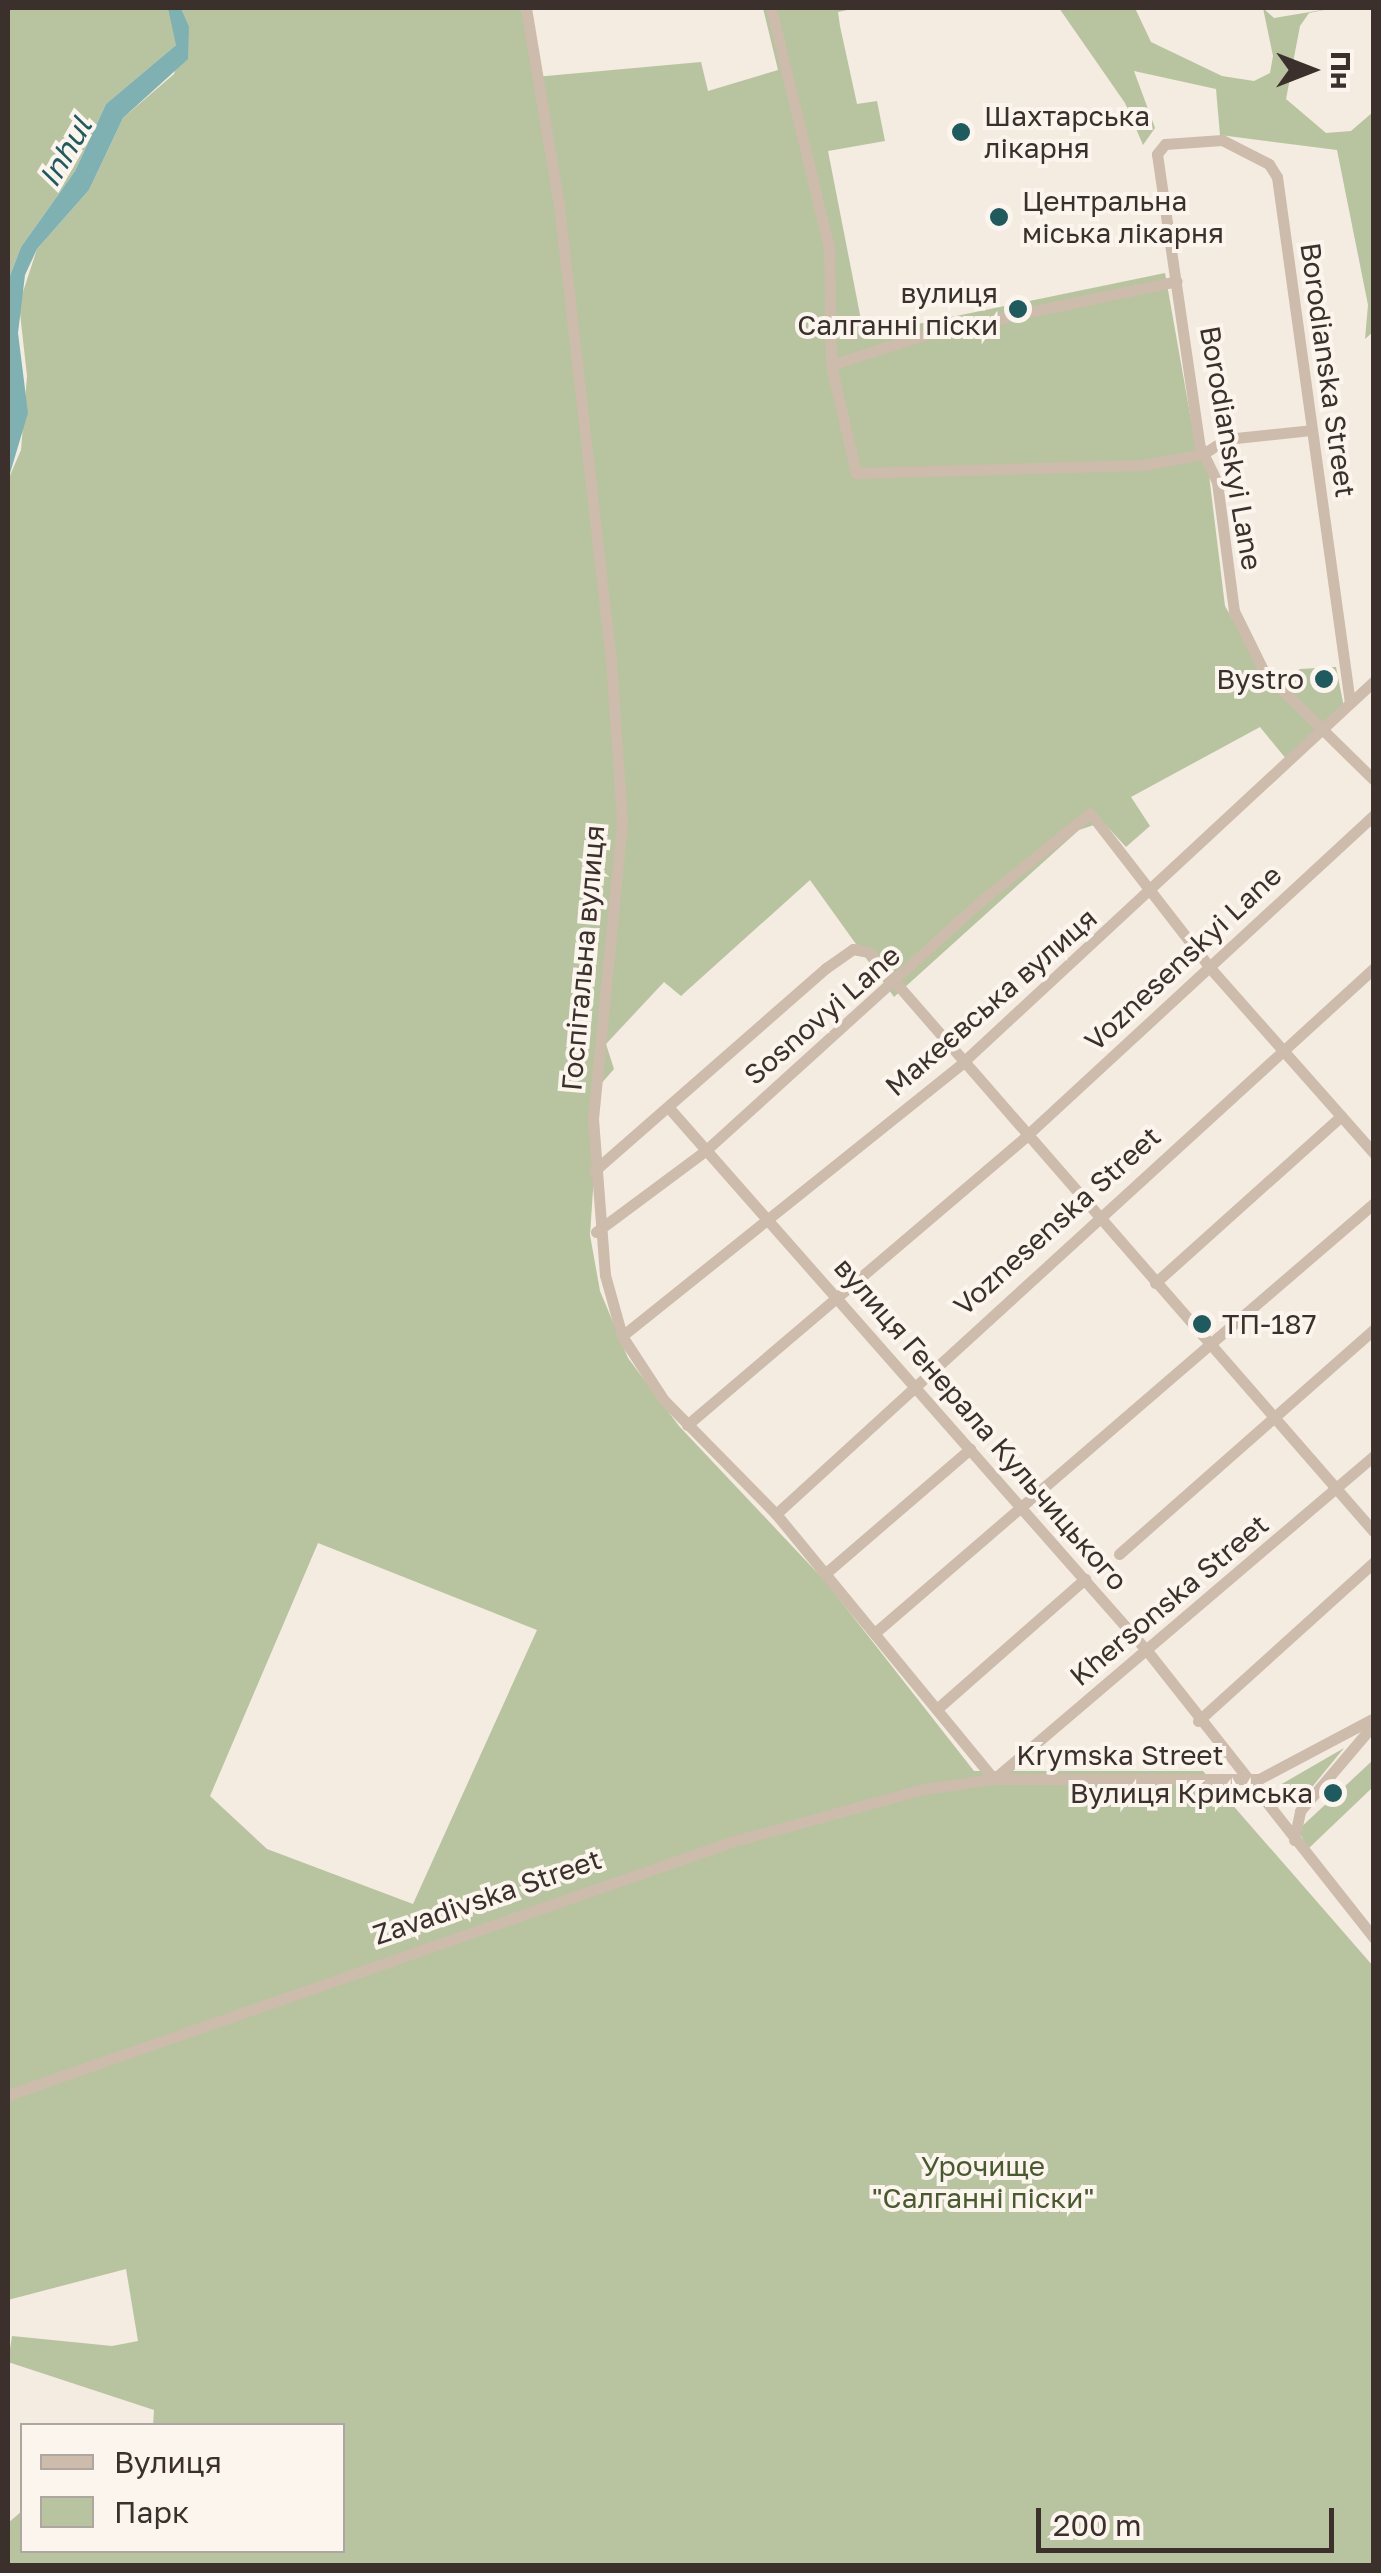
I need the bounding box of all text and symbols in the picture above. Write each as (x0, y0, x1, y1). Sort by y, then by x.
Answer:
north arrow (1261, 20, 1361, 120)
text: Пн (1325, 51, 1358, 89)
place label: Шахтарська лікарня (984, 99, 1150, 165)
water label: Inhul (31, 111, 99, 193)
marker: Шахтарська лікарня (948, 119, 974, 145)
place label: Центральна міська лікарня (1022, 184, 1224, 250)
marker: Центральна міська лікарня (986, 204, 1012, 230)
street label: Borodianska Street (1293, 240, 1363, 500)
place label: вулиця Салганні піски (797, 276, 998, 342)
marker: вулиця Салганні піски (1007, 298, 1029, 320)
street label: Borodianskyi Lane (1193, 323, 1269, 573)
place label: Bystro (1216, 662, 1304, 696)
marker: Bystro (1313, 668, 1335, 690)
street label: Госпітальна вулиця (555, 824, 611, 1092)
street label: Voznesenskyi Lane (1078, 858, 1288, 1058)
street label: Макеєвська вулиця (879, 901, 1103, 1103)
street label: Sosnovyi Lane (737, 938, 907, 1092)
street label: Voznesenska Street (947, 1120, 1167, 1322)
street label: вулиця Генерала Кульчицького (827, 1251, 1135, 1597)
place label: ТП-187 (1222, 1307, 1316, 1341)
marker: ТП-187 (1191, 1313, 1213, 1335)
street label: Khersonska Street (1063, 1507, 1275, 1693)
street label: Krymska Street (1016, 1738, 1224, 1772)
place label: Вулиця Кримська (1070, 1776, 1313, 1810)
marker: Вулиця Кримська (1322, 1782, 1344, 1804)
street label: Zavadivska Street (368, 1842, 606, 1952)
park label: Урочище "Салганні піски" (872, 2149, 1094, 2215)
legend (20, 2423, 345, 2553)
text: Вулиця (114, 2444, 222, 2480)
scale bar (1041, 2488, 1338, 2550)
text: Парк (114, 2494, 189, 2530)
text: 200 m (1053, 2507, 1142, 2543)

